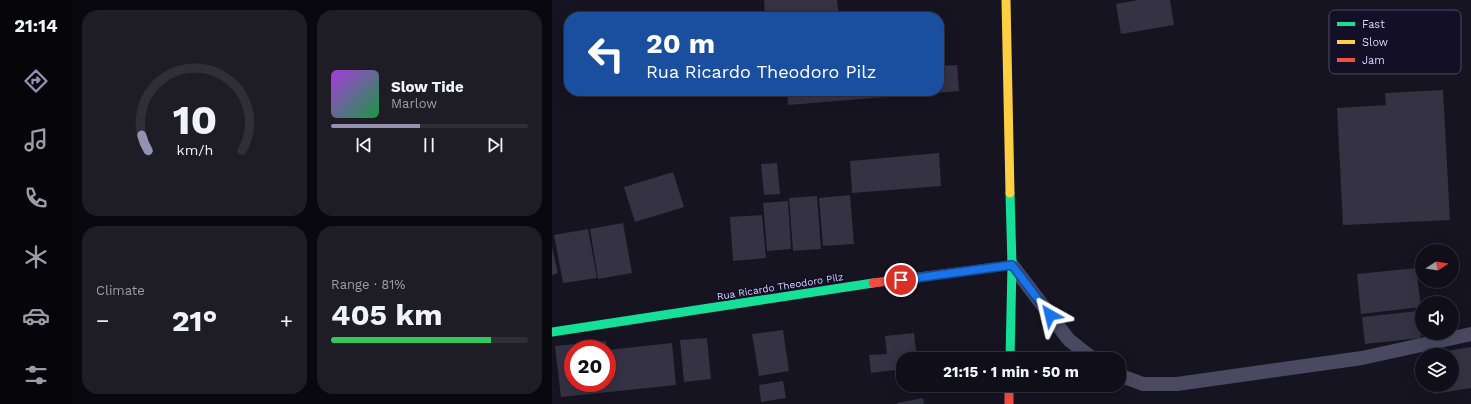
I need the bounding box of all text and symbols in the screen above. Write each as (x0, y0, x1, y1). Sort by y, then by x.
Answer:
legend (1329, 10, 1461, 74)
text: 21:14 (14, 15, 58, 36)
text: Fast (1362, 18, 1385, 31)
text: 20 m (646, 27, 715, 60)
icon: left (580, 28, 632, 80)
text: Slow (1362, 36, 1388, 49)
text: Jam (1362, 54, 1385, 67)
text: Rua Ricardo Theodoro Pilz (646, 61, 876, 82)
icon: directions (22, 67, 50, 95)
text: Slow Tide (391, 78, 464, 96)
text: 10 (172, 95, 217, 144)
text: Marlow (391, 96, 437, 111)
icon: music (22, 126, 50, 154)
icon: previous (353, 134, 375, 156)
icon: pause (418, 134, 440, 156)
icon: next (484, 134, 506, 156)
text: km/h (176, 142, 213, 158)
icon: phone (22, 184, 50, 212)
icon: climate (22, 243, 50, 271)
north arrow (1415, 244, 1459, 288)
map controls (1415, 244, 1459, 392)
pin (884, 263, 918, 297)
icon: arrive (890, 269, 912, 291)
street label: Rua Ricardo Theodoro Pilz (716, 271, 844, 302)
text: Range · 81% (331, 277, 405, 292)
text: Climate (96, 283, 145, 298)
position arrow (1029, 294, 1071, 336)
button: sound (1415, 296, 1459, 340)
text: 405 km (331, 297, 442, 332)
icon: car (22, 302, 50, 330)
text: 21° (172, 303, 217, 338)
text: − (96, 308, 109, 333)
text: + (280, 308, 293, 333)
speed limit sign: 20 (564, 340, 616, 392)
button: layers (1415, 348, 1459, 392)
icon: filters (22, 361, 50, 389)
text: 21:15 · 1 min · 50 m (943, 363, 1079, 381)

